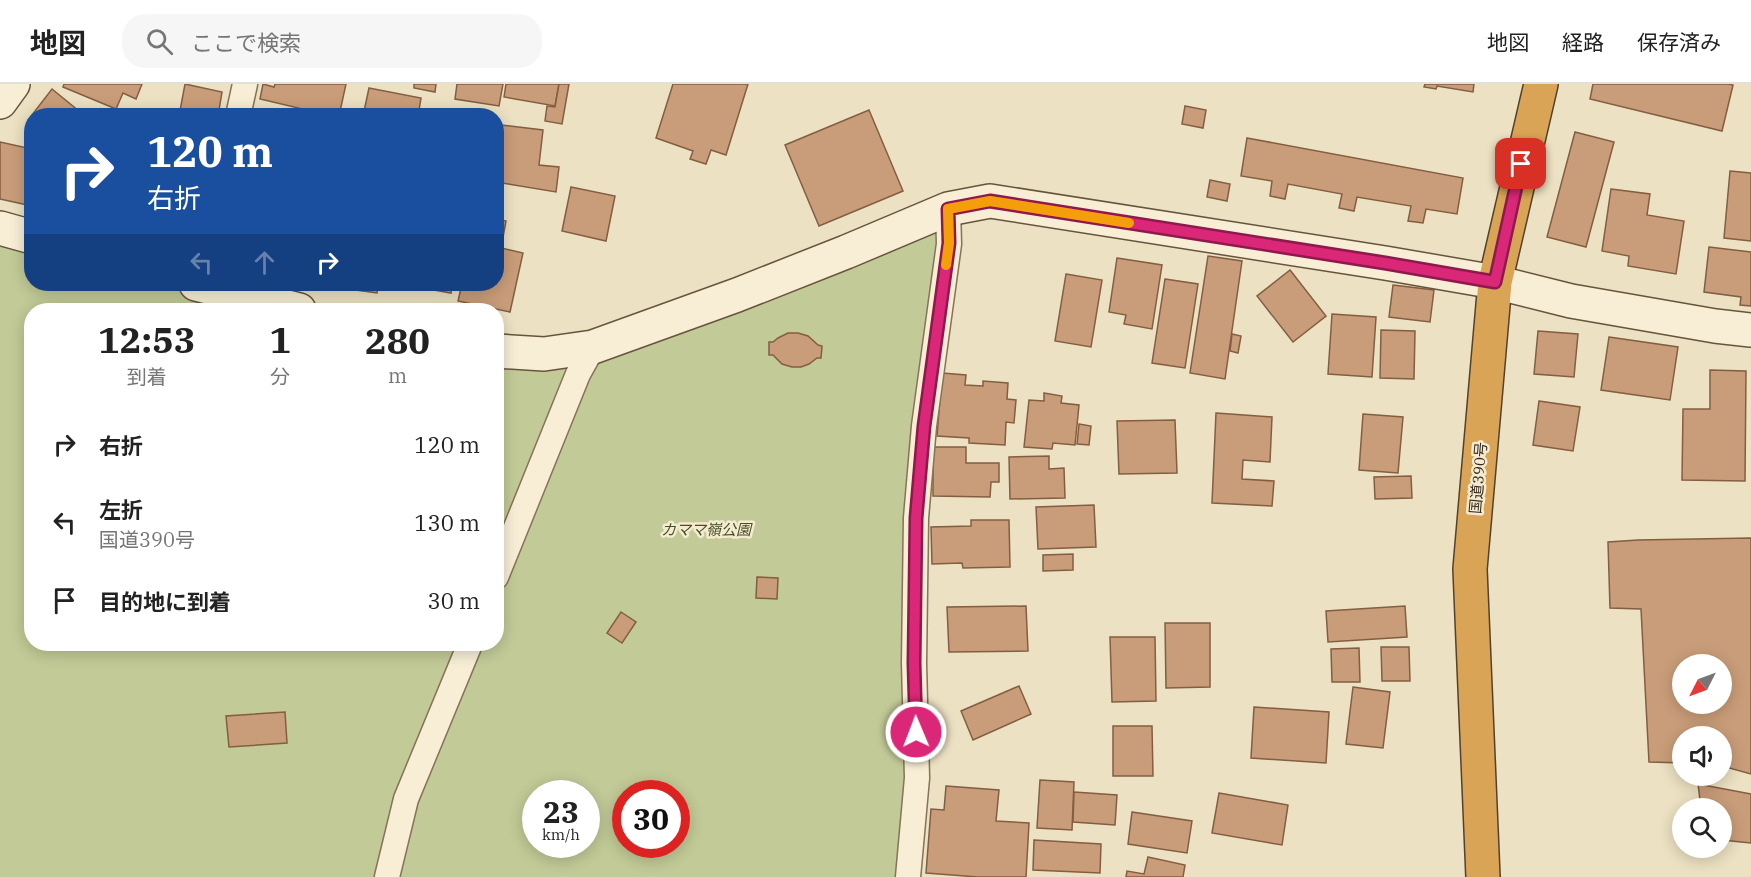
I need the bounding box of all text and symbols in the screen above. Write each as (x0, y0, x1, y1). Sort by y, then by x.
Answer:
search box (122, 14, 542, 68)
text: 地図 (30, 24, 86, 61)
icon: search (143, 25, 176, 58)
text: ここで検索 (191, 28, 301, 57)
text: 地図 (1487, 28, 1529, 56)
text: 経路 (1562, 28, 1604, 56)
text: 保存済み (1637, 28, 1721, 56)
text: 120 m (147, 124, 273, 179)
icon: right (48, 132, 126, 210)
pin (1495, 138, 1546, 189)
icon: arrive (1504, 147, 1537, 180)
text: 右折 (147, 180, 201, 215)
icon: left (185, 246, 218, 279)
icon: ahead (248, 246, 281, 279)
icon: right (311, 246, 344, 279)
text: 12:53 (98, 316, 195, 363)
text: 1 (269, 316, 291, 363)
text: 280 (365, 317, 430, 364)
text: m (388, 362, 407, 389)
text: 到着 (127, 363, 167, 390)
text: 分 (270, 363, 290, 390)
icon: right (48, 428, 81, 461)
text: 120 m (414, 430, 480, 459)
text: 右折 (99, 431, 143, 460)
street label: 国道390号 (1465, 441, 1491, 515)
text: 左折 (99, 495, 143, 524)
icon: left (48, 506, 81, 539)
text: 130 m (414, 508, 480, 537)
park label: カママ嶺公園 (661, 520, 753, 539)
text: 国道390号 (99, 526, 195, 553)
icon: arrive (48, 584, 81, 617)
text: 30 m (428, 586, 480, 615)
text: 目的地に到着 (99, 587, 231, 616)
north arrow (1672, 654, 1732, 714)
map controls (1672, 654, 1732, 858)
position arrow (884, 700, 948, 764)
button: sound (1672, 726, 1732, 786)
speed limit sign: 30 (612, 780, 690, 858)
text: 23 (543, 792, 579, 831)
button: search (1672, 798, 1732, 858)
text: km/h (542, 825, 580, 844)

